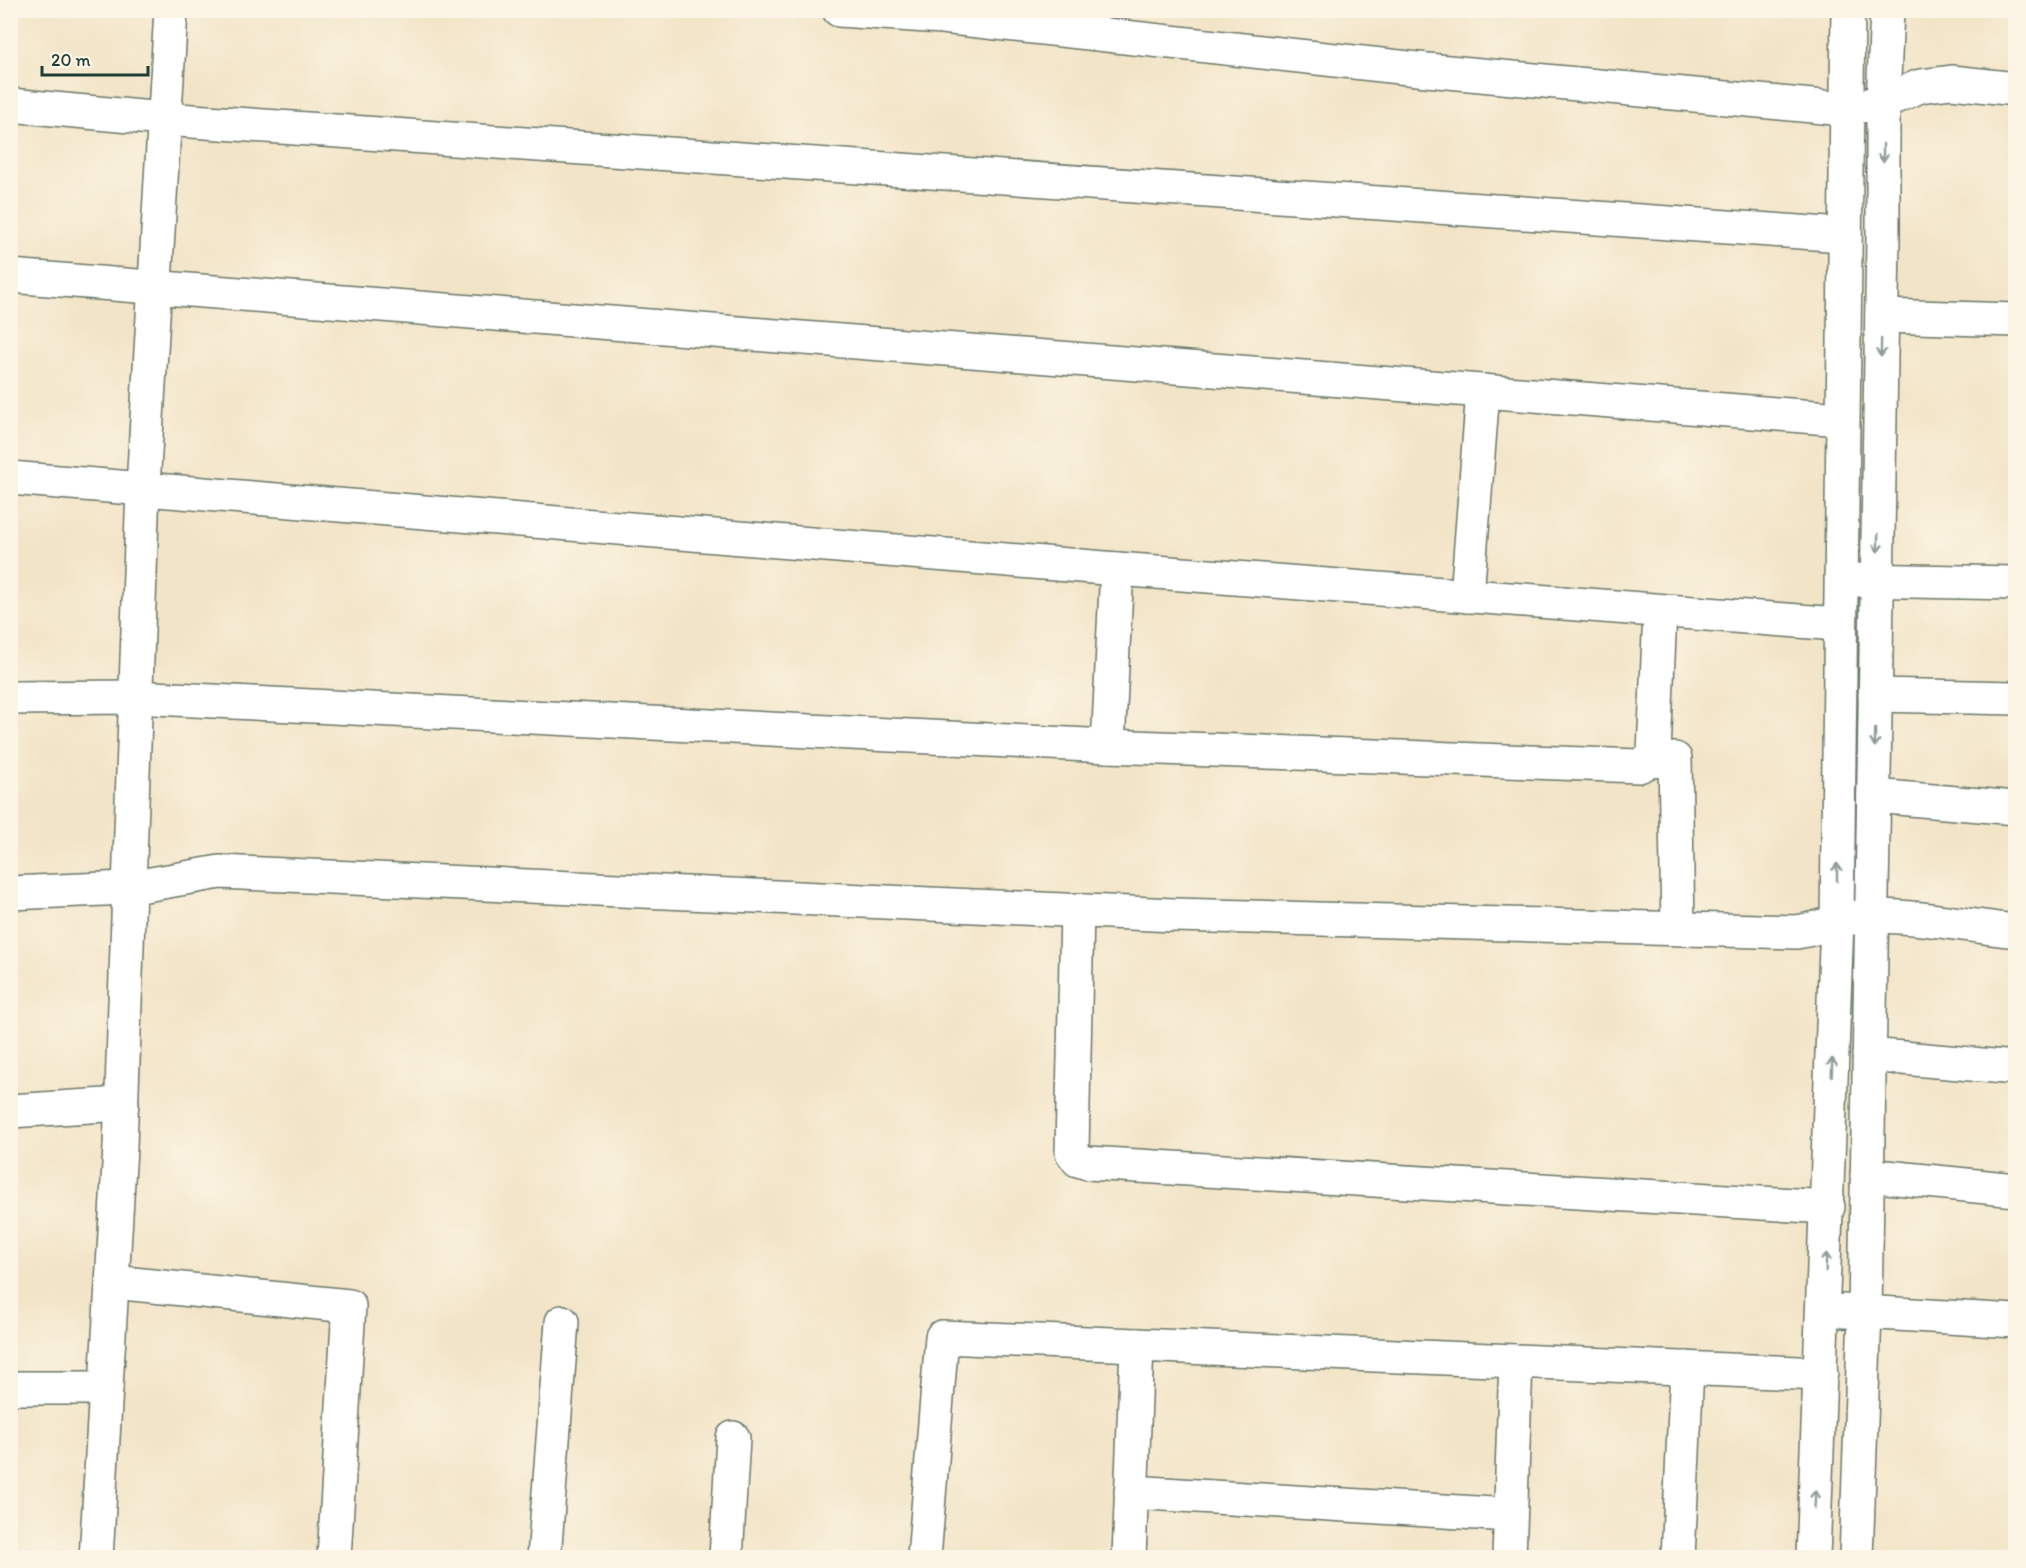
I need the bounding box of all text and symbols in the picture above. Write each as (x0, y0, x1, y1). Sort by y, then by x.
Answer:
scale bar (42, 39, 148, 77)
text: 20 m (51, 49, 91, 71)
one-way arrow (1877, 142, 1889, 162)
one-way arrow (1875, 337, 1887, 357)
one-way arrow (1872, 532, 1884, 552)
one-way arrow (1869, 727, 1881, 747)
one-way arrow (1831, 863, 1843, 883)
one-way arrow (1826, 1058, 1838, 1078)
one-way arrow (1820, 1253, 1831, 1273)
one-way arrow (1810, 1490, 1821, 1510)

